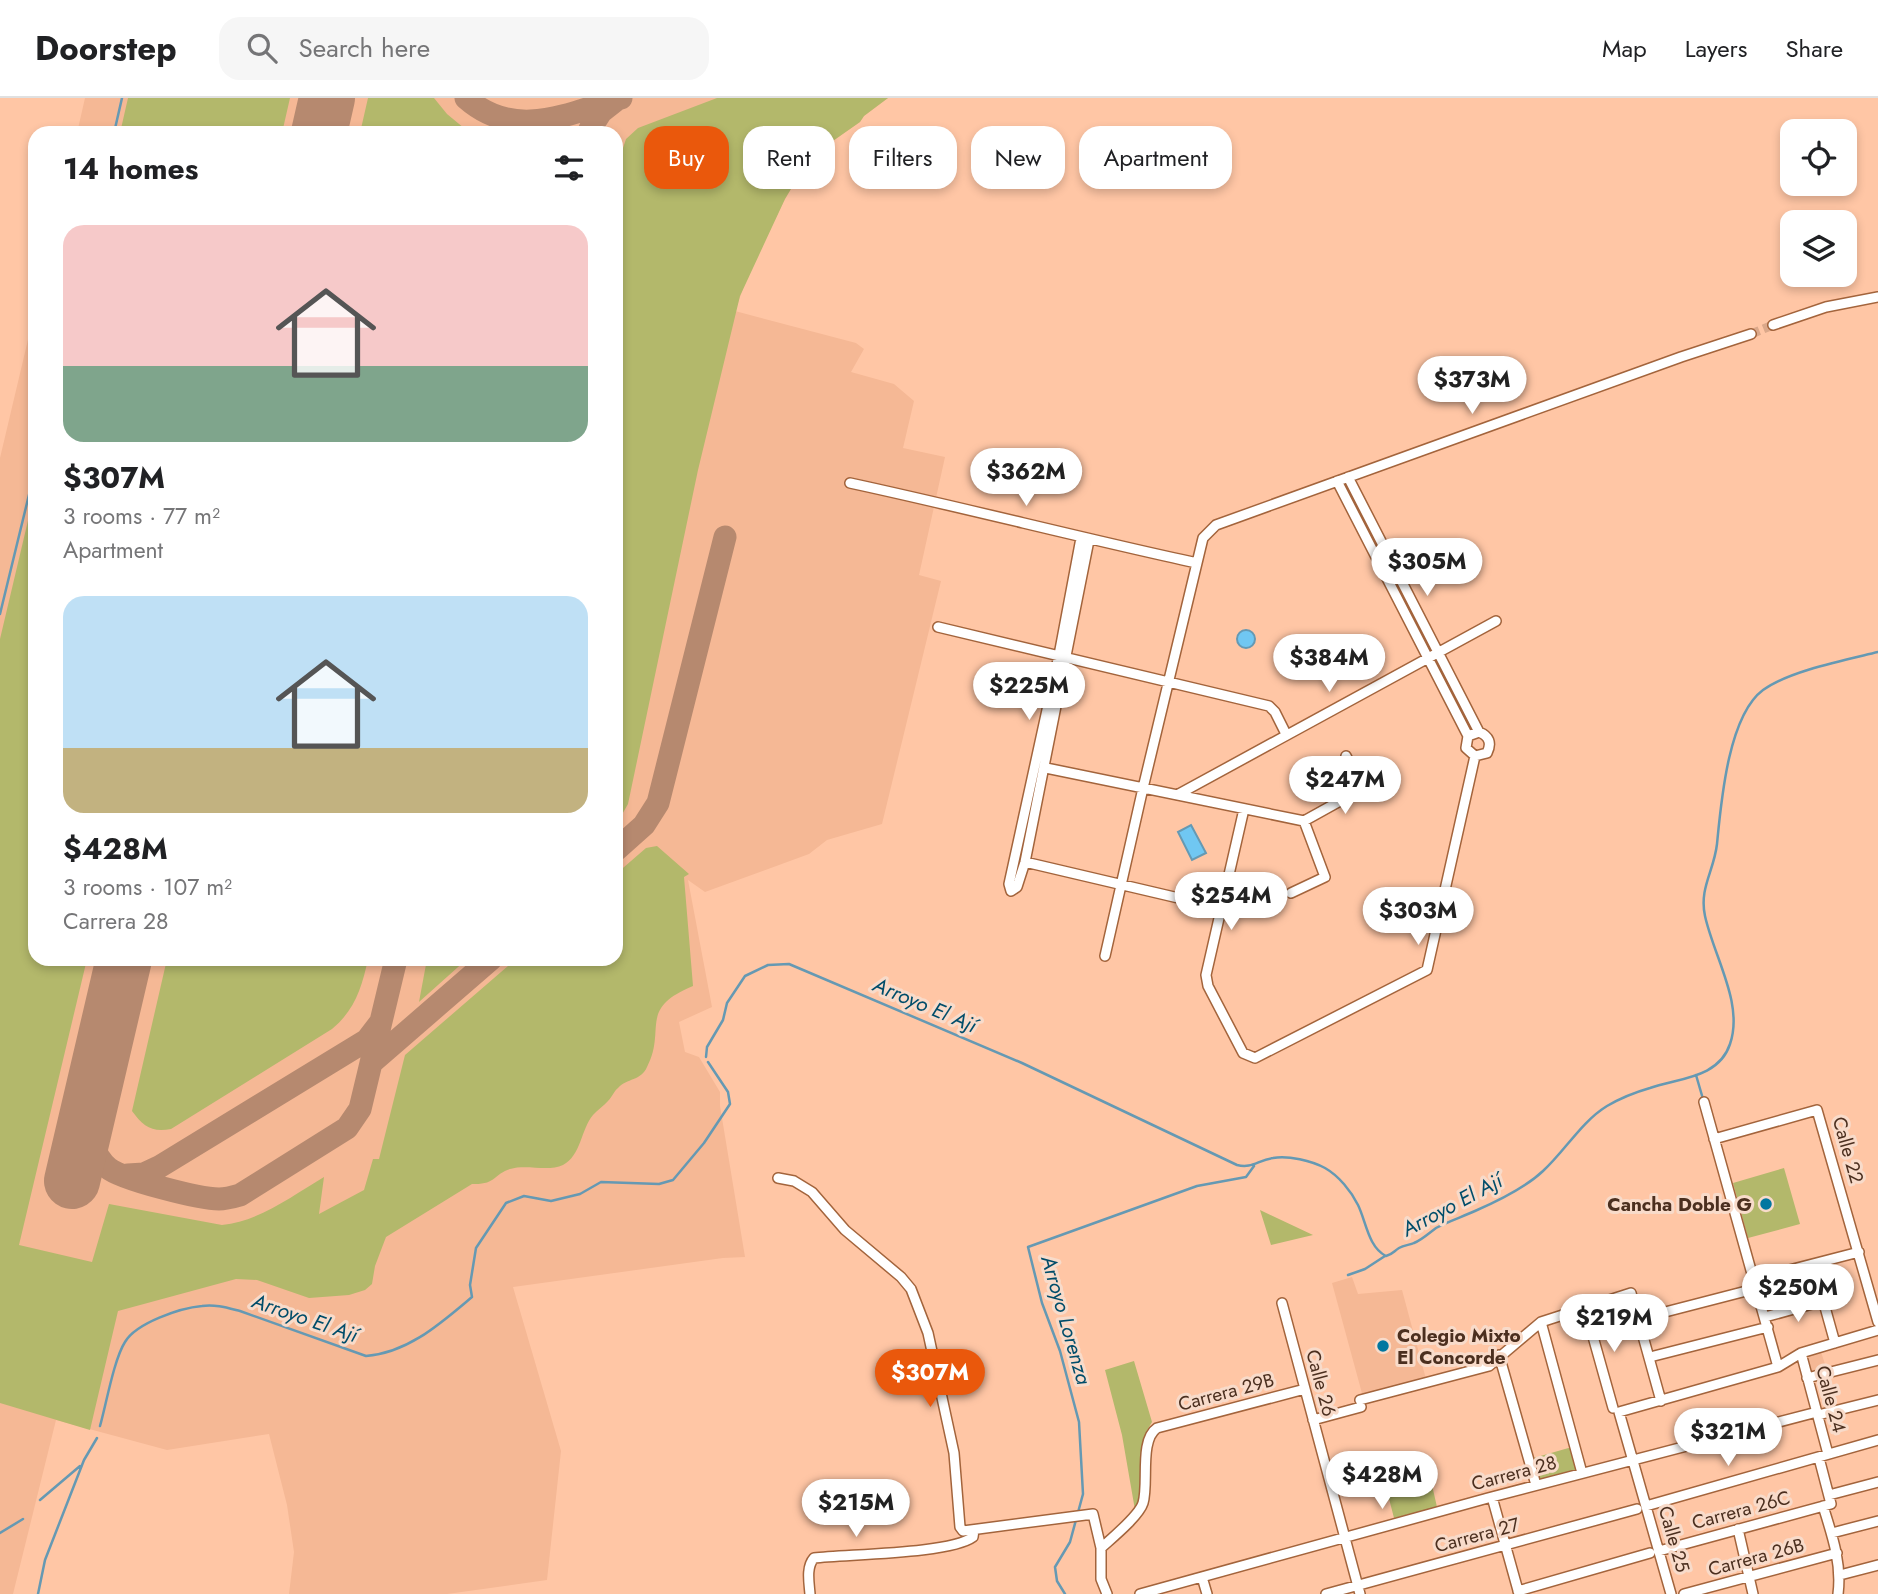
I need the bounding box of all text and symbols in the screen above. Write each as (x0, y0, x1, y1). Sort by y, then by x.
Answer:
search box (219, 17, 709, 80)
text: Doorstep (35, 25, 177, 72)
icon: search (243, 29, 281, 67)
text: Search here (299, 29, 430, 67)
text: Map (1602, 31, 1647, 66)
text: Layers (1685, 31, 1747, 66)
text: Share (1785, 31, 1843, 66)
map controls (1780, 119, 1857, 287)
button: locate (1780, 119, 1857, 196)
chip: Buy (644, 126, 729, 189)
chip: Rent (743, 126, 835, 189)
chip: Filters (849, 126, 957, 189)
chip: New (971, 126, 1065, 189)
chip: Apartment (1079, 126, 1232, 189)
text: 14 homes (63, 147, 198, 190)
icon: filters (550, 149, 588, 187)
button: layers (1780, 210, 1857, 287)
icon: home (263, 270, 389, 396)
pin: $373M (1423, 356, 1521, 416)
text: $373M (1434, 362, 1510, 396)
pin: $362M (977, 448, 1075, 508)
text: $362M (986, 454, 1066, 488)
text: $307M (63, 456, 165, 499)
text: 3 rooms · 77 m² (63, 499, 220, 533)
text: Apartment (63, 533, 163, 567)
pin: $305M (1378, 538, 1476, 598)
text: $305M (1387, 544, 1467, 578)
pin: $384M (1280, 634, 1378, 694)
text: $384M (1289, 640, 1369, 674)
icon: home (263, 641, 389, 767)
pin: $225M (980, 662, 1078, 722)
text: $225M (989, 668, 1069, 702)
pin: $247M (1296, 756, 1394, 816)
text: $247M (1305, 762, 1385, 796)
text: $428M (63, 827, 168, 870)
text: 3 rooms · 107 m² (63, 870, 232, 904)
pin: $254M (1182, 872, 1280, 932)
text: $254M (1191, 878, 1271, 912)
pin: $303M (1369, 888, 1467, 947)
text: $303M (1379, 893, 1457, 927)
text: Carrera 28 (63, 904, 169, 938)
water label: Arroyo El Ají (868, 969, 984, 1041)
street label: Calle 22 (1826, 1114, 1870, 1186)
water label: Arroyo El Ají (1395, 1165, 1510, 1245)
place label: Cancha Doble G (1607, 1191, 1752, 1218)
marker: Cancha Doble G (1758, 1196, 1774, 1212)
water label: Arroyo Lorenza (1033, 1251, 1099, 1389)
pin: $250M (1749, 1264, 1847, 1324)
text: $250M (1758, 1270, 1838, 1304)
water label: Arroyo El Ají (247, 1286, 364, 1351)
pin: $219M (1565, 1294, 1663, 1354)
text: $219M (1576, 1300, 1652, 1334)
place label: Colegio Mixto El Concorde (1397, 1322, 1521, 1371)
marker: Colegio Mixto El Concorde (1375, 1338, 1391, 1354)
street label: Calle 26 (1299, 1347, 1343, 1419)
pin: $307M (881, 1350, 979, 1409)
text: $307M (891, 1355, 969, 1389)
street label: Calle 24 (1809, 1363, 1853, 1435)
street label: Carrera 29B (1175, 1366, 1277, 1418)
pin: $321M (1679, 1408, 1777, 1468)
text: $321M (1690, 1414, 1766, 1448)
street label: Carrera 28 (1468, 1449, 1560, 1497)
pin: $428M (1333, 1452, 1431, 1511)
text: $428M (1342, 1457, 1422, 1491)
pin: $215M (807, 1480, 905, 1539)
street label: Carrera 26C (1689, 1484, 1793, 1536)
text: $215M (818, 1485, 894, 1519)
street label: Calle 25 (1652, 1503, 1696, 1575)
street label: Carrera 27 (1432, 1511, 1522, 1559)
street label: Carrera 26B (1705, 1531, 1807, 1583)

